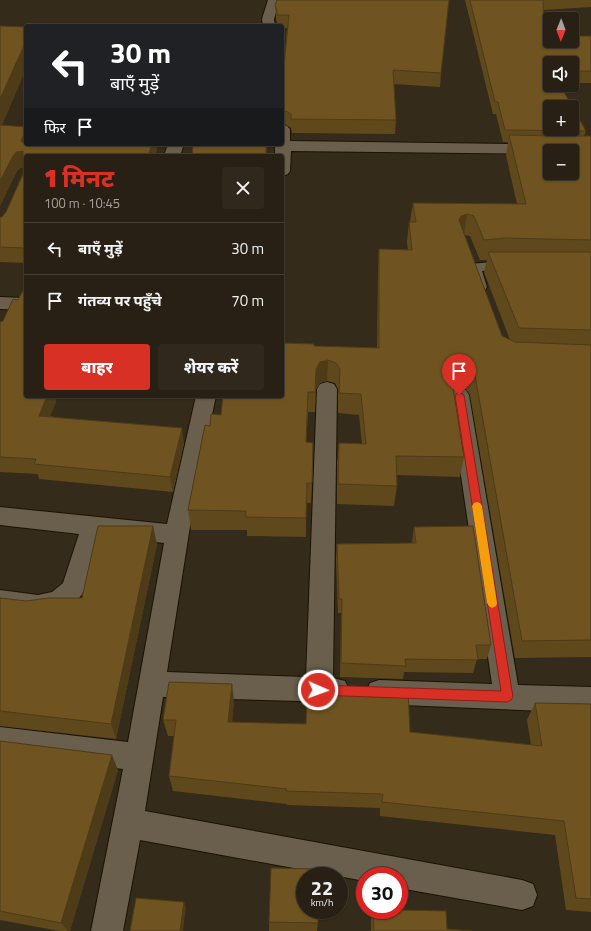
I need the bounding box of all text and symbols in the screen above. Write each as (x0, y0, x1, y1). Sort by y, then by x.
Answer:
north arrow (543, 12, 579, 48)
map controls (543, 12, 579, 180)
text: 30 m (110, 31, 171, 74)
icon: left (44, 40, 96, 92)
button: sound (543, 56, 579, 92)
text: बाएँ मुड़ें (110, 70, 159, 97)
button: + (543, 100, 579, 136)
text: फिर (44, 116, 66, 139)
icon: arrive (74, 116, 96, 138)
button: − (543, 144, 579, 180)
text: 1 मिनट (44, 160, 114, 196)
button: close (222, 167, 264, 209)
text: 100 m · 10:45 (44, 193, 120, 213)
text: बाएँ मुड़ें (78, 237, 122, 260)
text: 30 m (231, 237, 264, 260)
icon: left (44, 238, 66, 260)
text: गंतव्य पर पहुँचे (78, 289, 162, 312)
text: 70 m (231, 289, 264, 312)
icon: arrive (44, 290, 66, 312)
button: बाहर (44, 344, 150, 390)
button: शेयर करें (158, 344, 264, 390)
pin (442, 354, 476, 395)
icon: arrive (448, 360, 470, 382)
position arrow (297, 669, 339, 711)
speed limit sign: 30 (356, 867, 408, 919)
text: 22 (311, 872, 333, 903)
text: km/h (311, 895, 333, 910)

